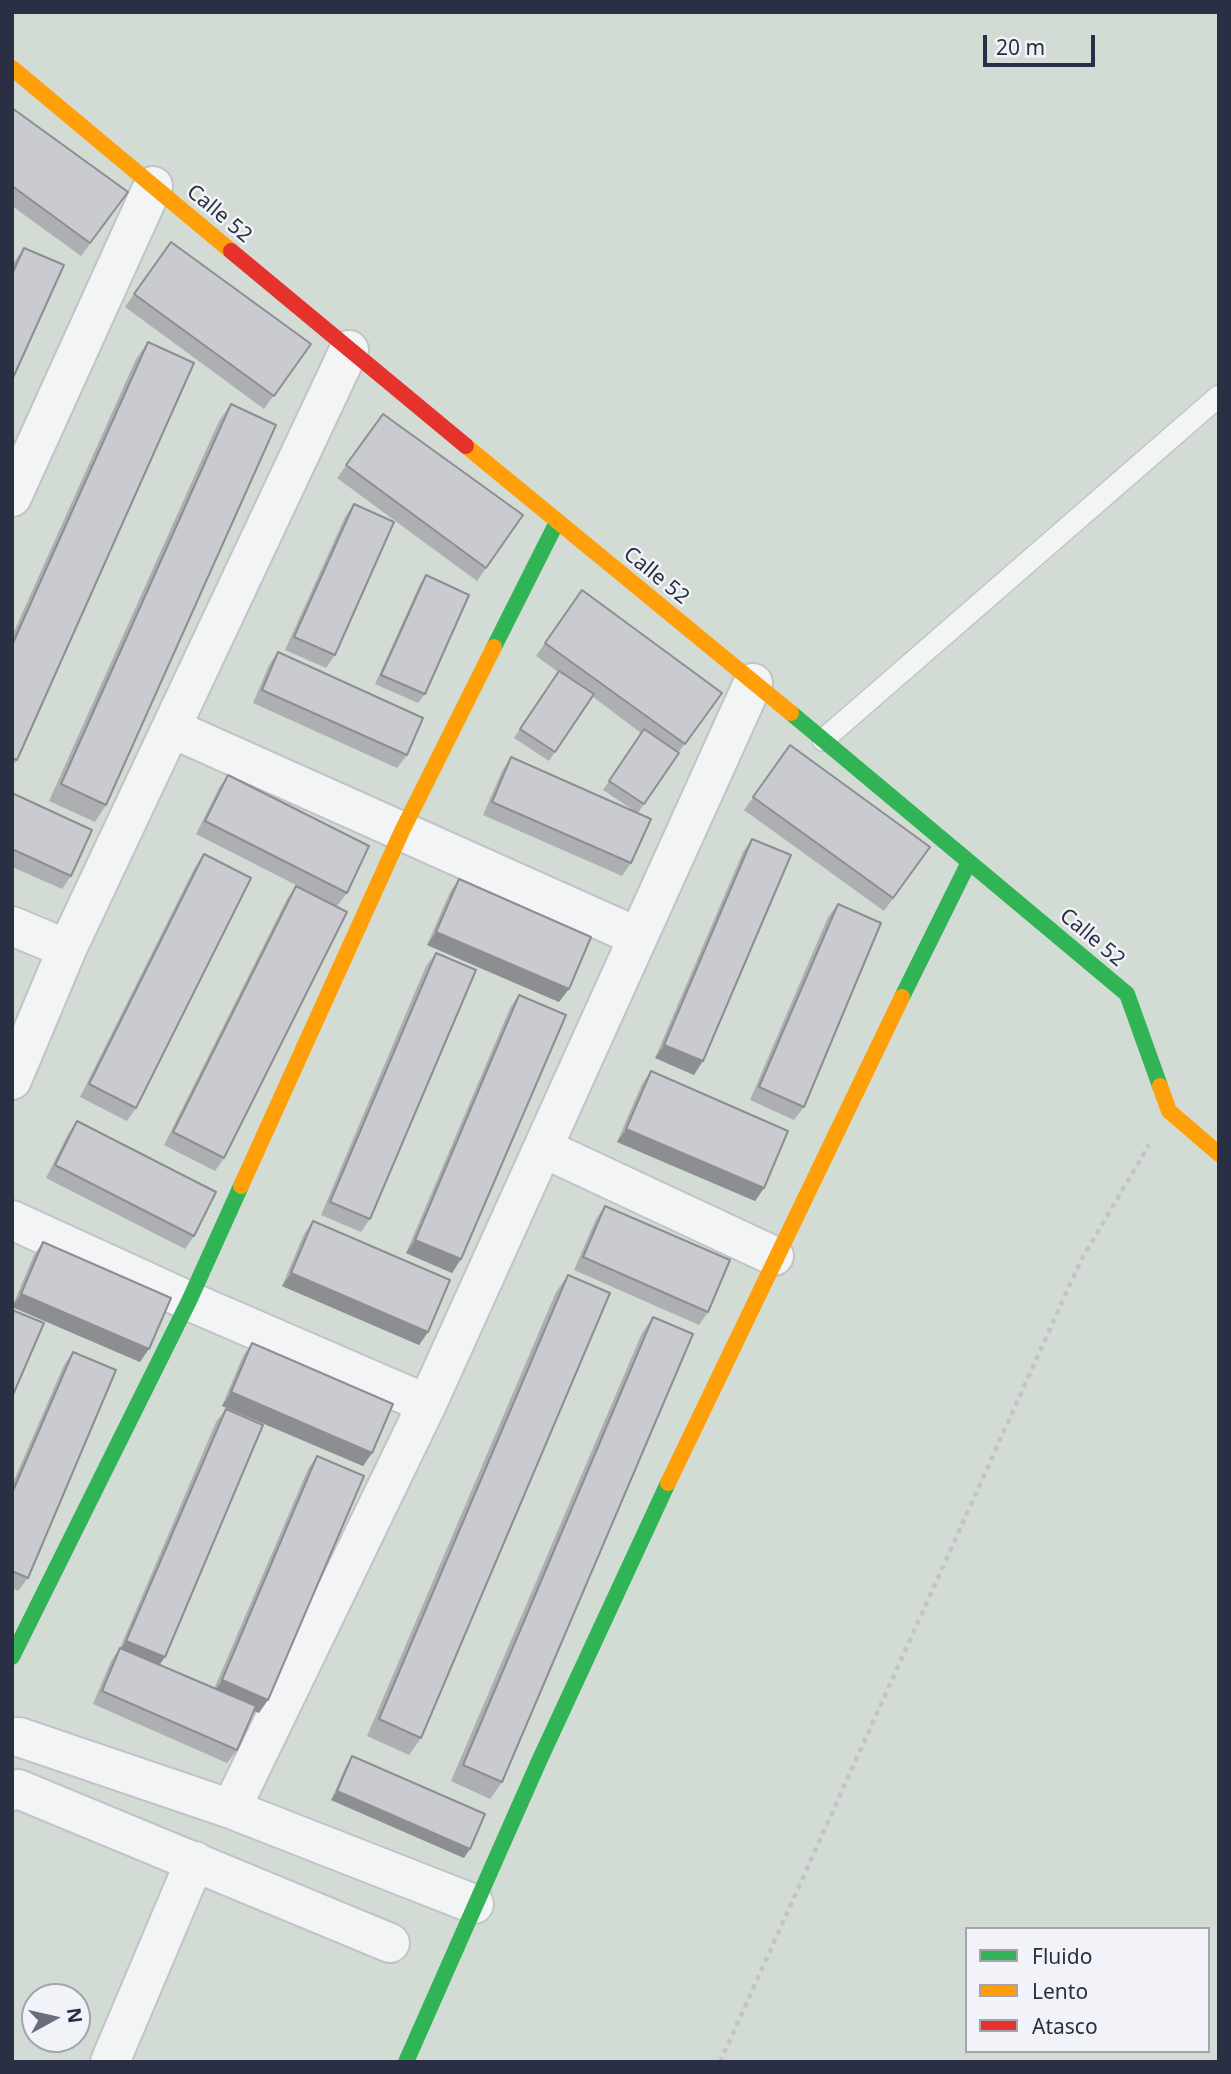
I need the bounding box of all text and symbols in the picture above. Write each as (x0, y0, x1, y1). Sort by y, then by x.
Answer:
scale bar (986, 21, 1098, 65)
text: 20 m (996, 33, 1045, 61)
street label: Calle 52 (181, 180, 257, 248)
street label: Calle 52 (618, 542, 694, 610)
street label: Calle 52 (1054, 904, 1130, 972)
legend (965, 1927, 1210, 2053)
text: Fluido (1032, 1942, 1092, 1970)
text: Lento (1032, 1977, 1088, 2005)
north arrow (21, 1983, 91, 2053)
text: N (61, 2006, 89, 2025)
text: Atasco (1032, 2012, 1098, 2040)

